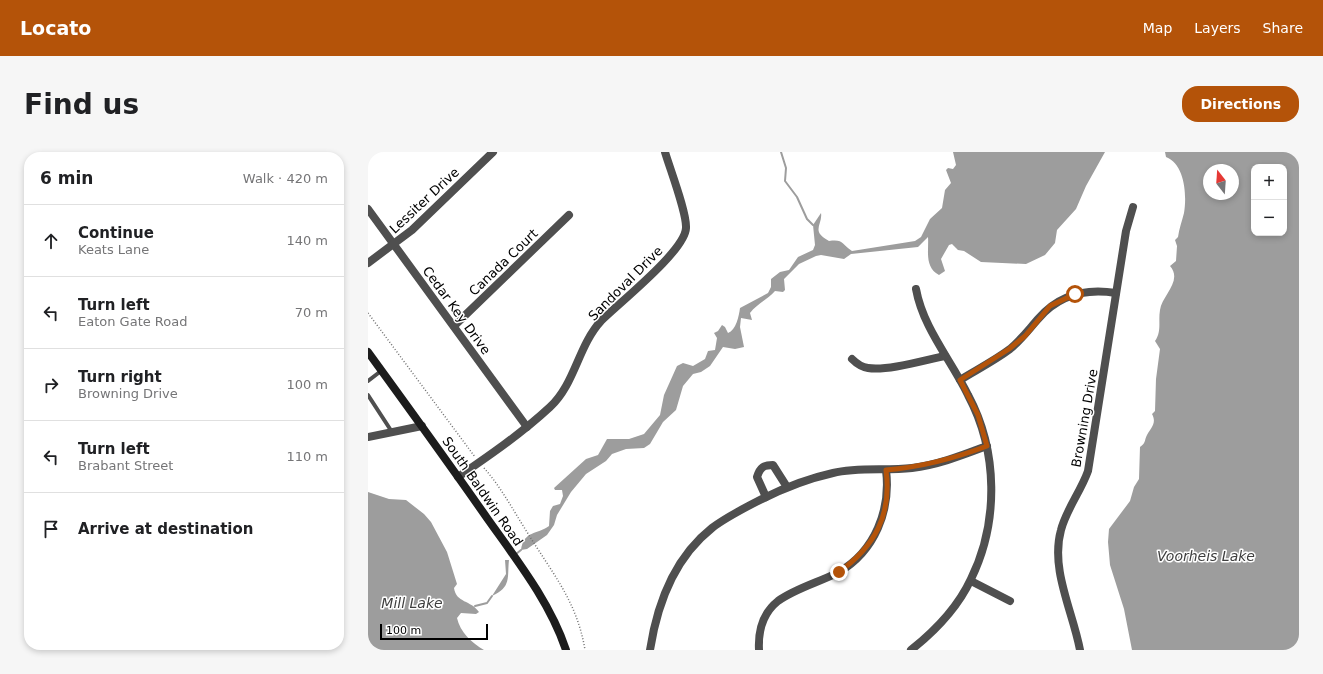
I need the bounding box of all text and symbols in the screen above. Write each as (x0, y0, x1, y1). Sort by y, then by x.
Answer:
text: Locato (20, 17, 91, 39)
text: Map (1143, 20, 1172, 36)
text: Layers (1194, 20, 1241, 36)
text: Share (1263, 20, 1303, 36)
button: Directions (1182, 86, 1299, 122)
text: Find us (24, 88, 139, 121)
street label: Lessiter Drive (387, 164, 462, 236)
north arrow (1203, 164, 1239, 200)
map controls (1251, 164, 1287, 236)
button: + (1251, 164, 1287, 200)
text: 6 min (40, 168, 93, 188)
text: Walk · 420 m (243, 171, 328, 186)
button: − (1251, 200, 1287, 236)
text: Continue (78, 224, 154, 242)
street label: Canada Court (466, 226, 541, 299)
icon: ahead (40, 230, 62, 252)
text: 140 m (286, 233, 328, 248)
text: Keats Lane (78, 242, 149, 257)
street label: Sandoval Drive (585, 243, 666, 324)
street label: Cedar Key Drive (420, 263, 494, 357)
route start (1066, 285, 1084, 303)
text: Turn left (78, 296, 150, 314)
icon: left (40, 302, 62, 324)
text: 70 m (295, 305, 328, 320)
text: Eaton Gate Road (78, 314, 188, 329)
text: Turn right (78, 368, 162, 386)
street label: Browning Drive (1068, 368, 1101, 468)
icon: right (40, 374, 62, 396)
text: 100 m (286, 377, 328, 392)
text: Browning Drive (78, 386, 178, 401)
street label: South Baldwin Road (439, 434, 526, 549)
text: Turn left (78, 440, 150, 458)
icon: left (40, 446, 62, 468)
text: 110 m (286, 449, 328, 464)
text: Brabant Street (78, 458, 173, 473)
icon: arrive (40, 518, 62, 540)
text: Arrive at destination (78, 520, 253, 538)
water label: Voorheis Lake (1157, 548, 1255, 564)
route end (830, 563, 848, 581)
water label: Mill Lake (381, 595, 443, 611)
scale bar (380, 622, 488, 641)
text: 100 m (386, 624, 421, 637)

